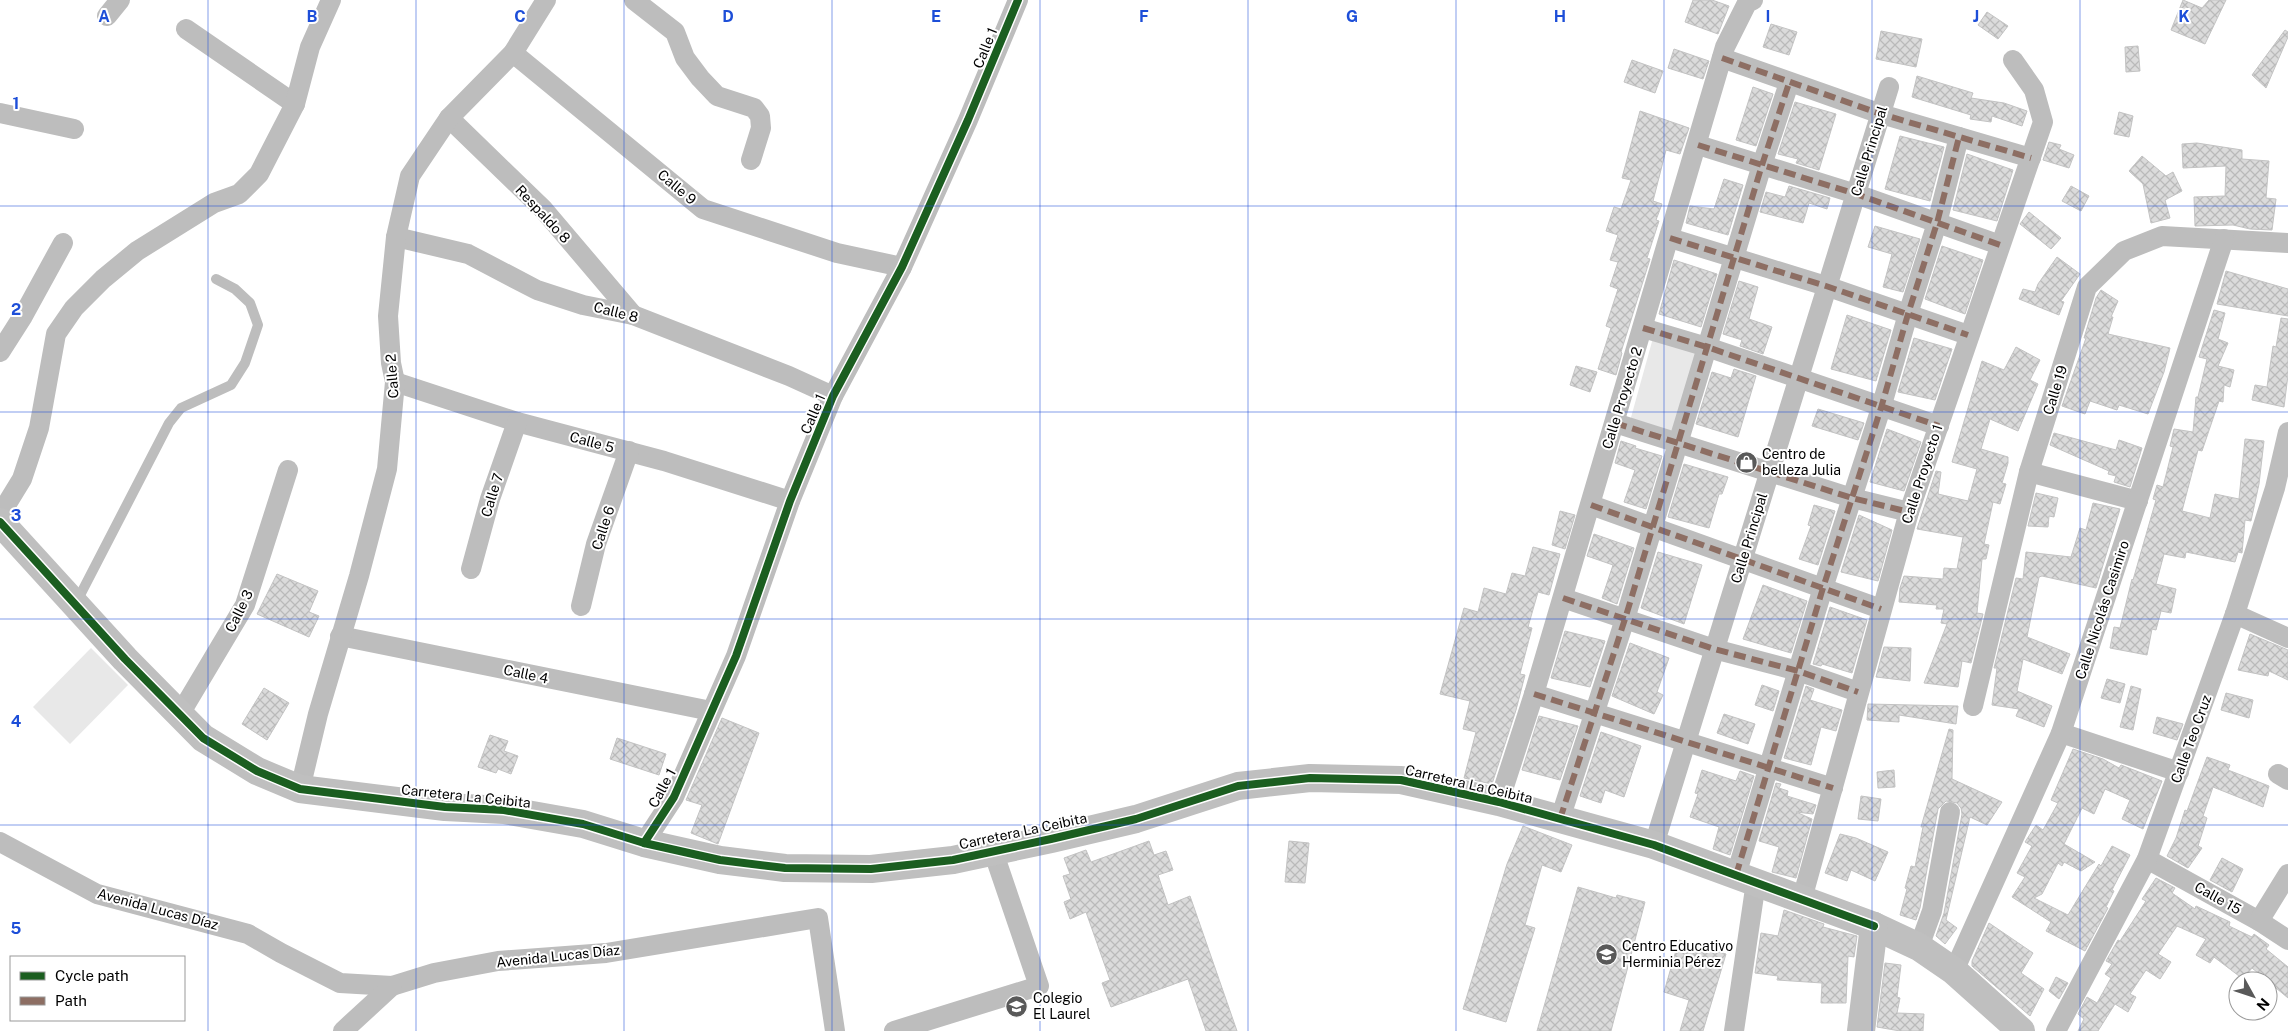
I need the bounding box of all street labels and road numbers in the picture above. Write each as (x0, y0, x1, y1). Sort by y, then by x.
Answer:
street label: Calle 1 (970, 25, 1000, 71)
street label: Calle Principal (1848, 104, 1890, 198)
street label: Calle 9 (655, 166, 700, 208)
street label: Respaldo 8 (512, 182, 574, 246)
street label: Calle 8 (592, 299, 640, 325)
street label: Calle Proyecto 2 (1599, 345, 1645, 451)
street label: Calle 2 (382, 353, 402, 399)
street label: Calle 19 (2040, 363, 2070, 417)
street label: Calle 1 (797, 391, 829, 437)
street label: Calle Proyecto 1 (1898, 422, 1946, 526)
street label: Calle 5 (568, 428, 616, 456)
street label: Calle 7 (478, 471, 506, 519)
street label: Calle Principal (1728, 491, 1770, 585)
street label: Calle 6 (588, 504, 618, 552)
street label: Calle Nicolás Casimiro (2072, 538, 2132, 681)
street label: Calle 3 (222, 587, 256, 635)
street label: Calle 4 (502, 661, 550, 687)
street label: Calle Teo Cruz (2168, 692, 2214, 785)
street label: Carretera La Ceibita (1404, 762, 1534, 806)
street label: Calle 1 (645, 766, 679, 810)
street label: Carretera La Ceibita (400, 781, 532, 811)
street label: Carretera La Ceibita (958, 810, 1088, 852)
street label: Calle 15 (2192, 879, 2244, 917)
street label: Avenida Lucas Díaz (96, 885, 220, 933)
street label: Avenida Lucas Díaz (495, 942, 621, 970)

